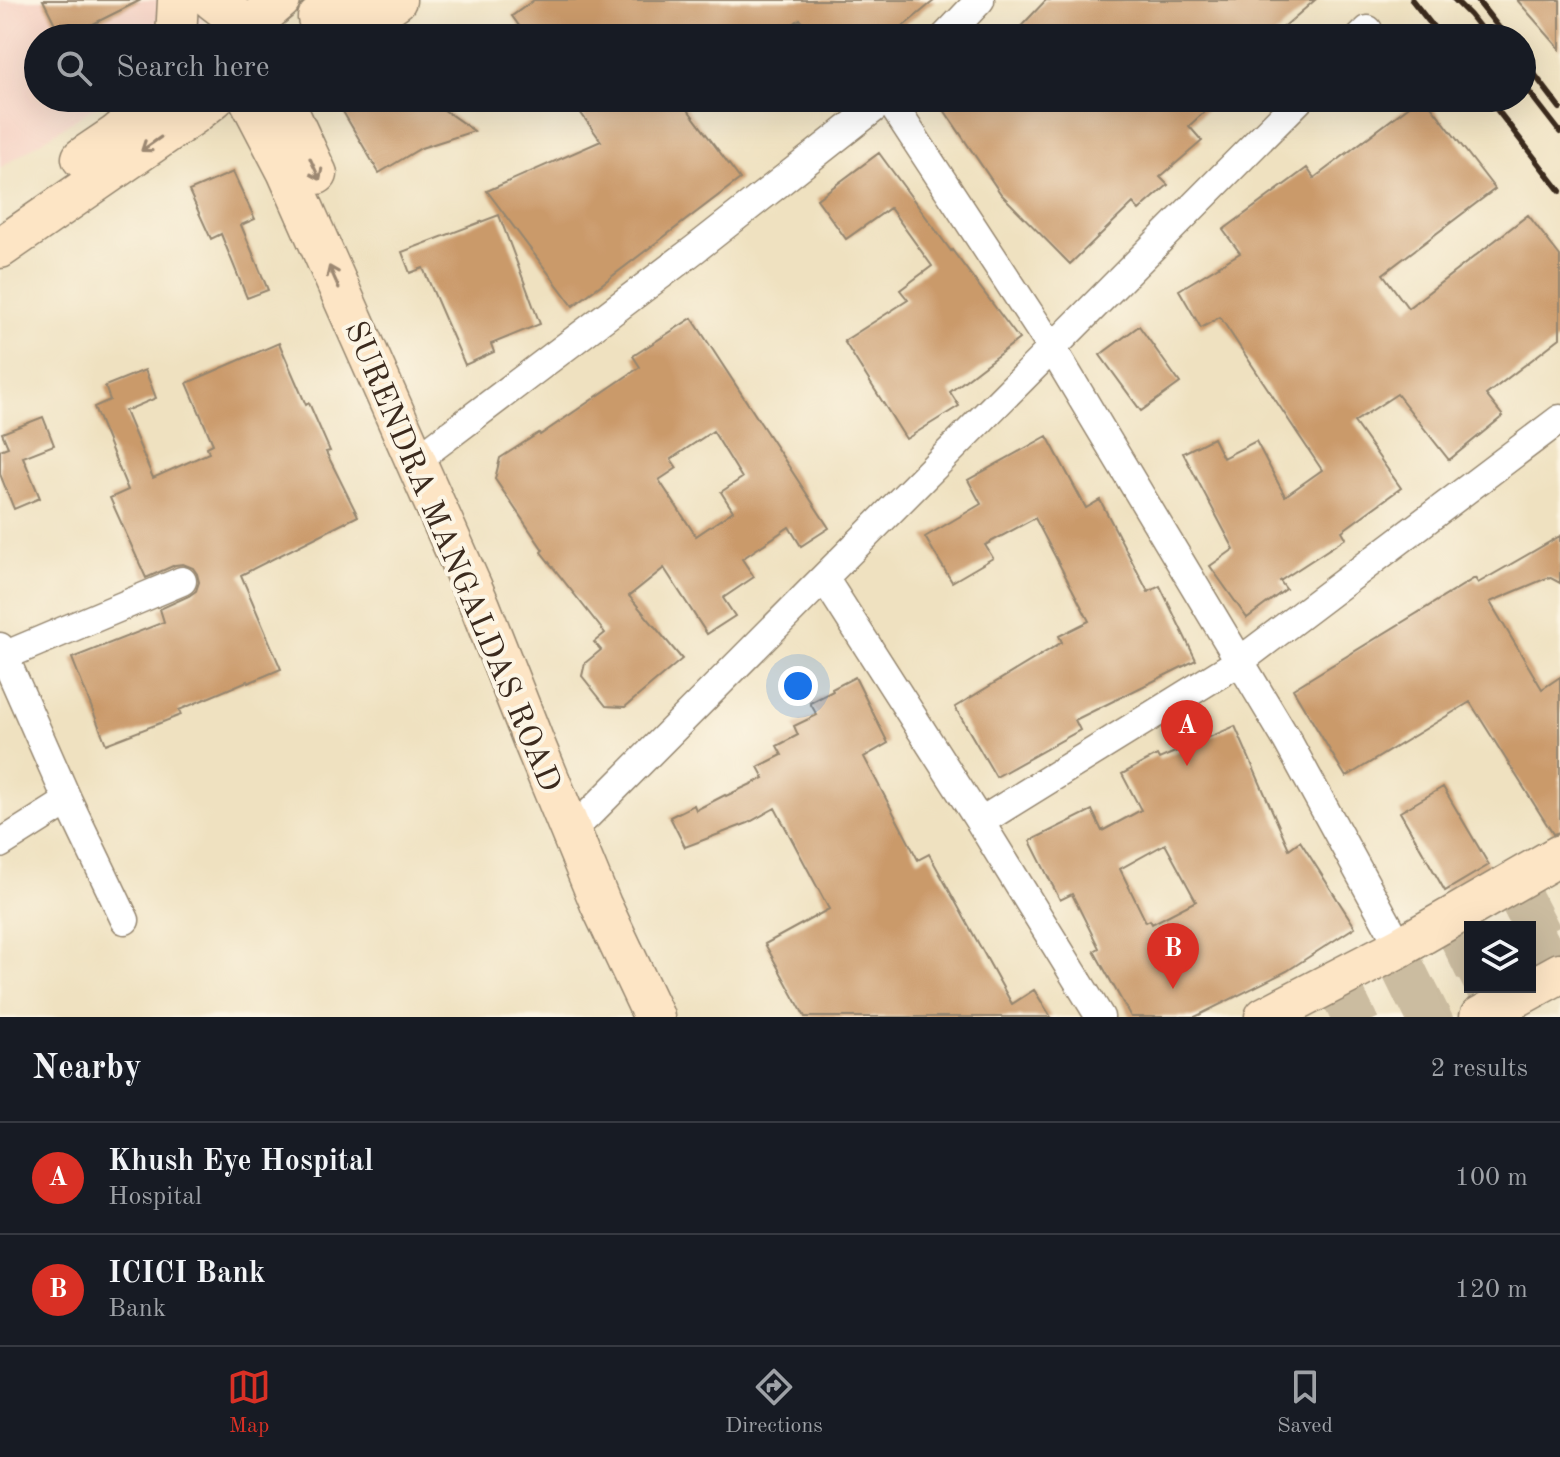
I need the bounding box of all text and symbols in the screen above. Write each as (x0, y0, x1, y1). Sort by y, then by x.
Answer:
search box (24, 24, 1536, 112)
icon: search (52, 46, 96, 90)
text: Search here (116, 53, 270, 83)
one-way arrow (140, 136, 162, 152)
one-way arrow (308, 156, 323, 181)
one-way arrow (326, 265, 341, 290)
street label: SURENDRA MANGALDAS ROAD (337, 317, 565, 797)
your location (778, 666, 818, 706)
pin: A (1161, 700, 1213, 766)
map controls (1464, 921, 1536, 993)
button: layers (1464, 921, 1536, 993)
pin: B (1147, 923, 1199, 989)
text: Nearby (32, 1052, 142, 1086)
text: 2 results (1430, 1056, 1528, 1082)
text: Khush Eye Hospital (108, 1147, 373, 1177)
text: A (48, 1165, 68, 1191)
text: 100 m (1455, 1165, 1528, 1191)
text: Hospital (108, 1184, 202, 1210)
text: ICICI Bank (108, 1259, 266, 1289)
text: B (49, 1277, 67, 1303)
text: 120 m (1455, 1277, 1528, 1303)
text: Bank (108, 1296, 166, 1322)
tab: Map (227, 1365, 271, 1440)
tab: Directions (725, 1365, 823, 1440)
tab: Saved (1277, 1365, 1333, 1440)

